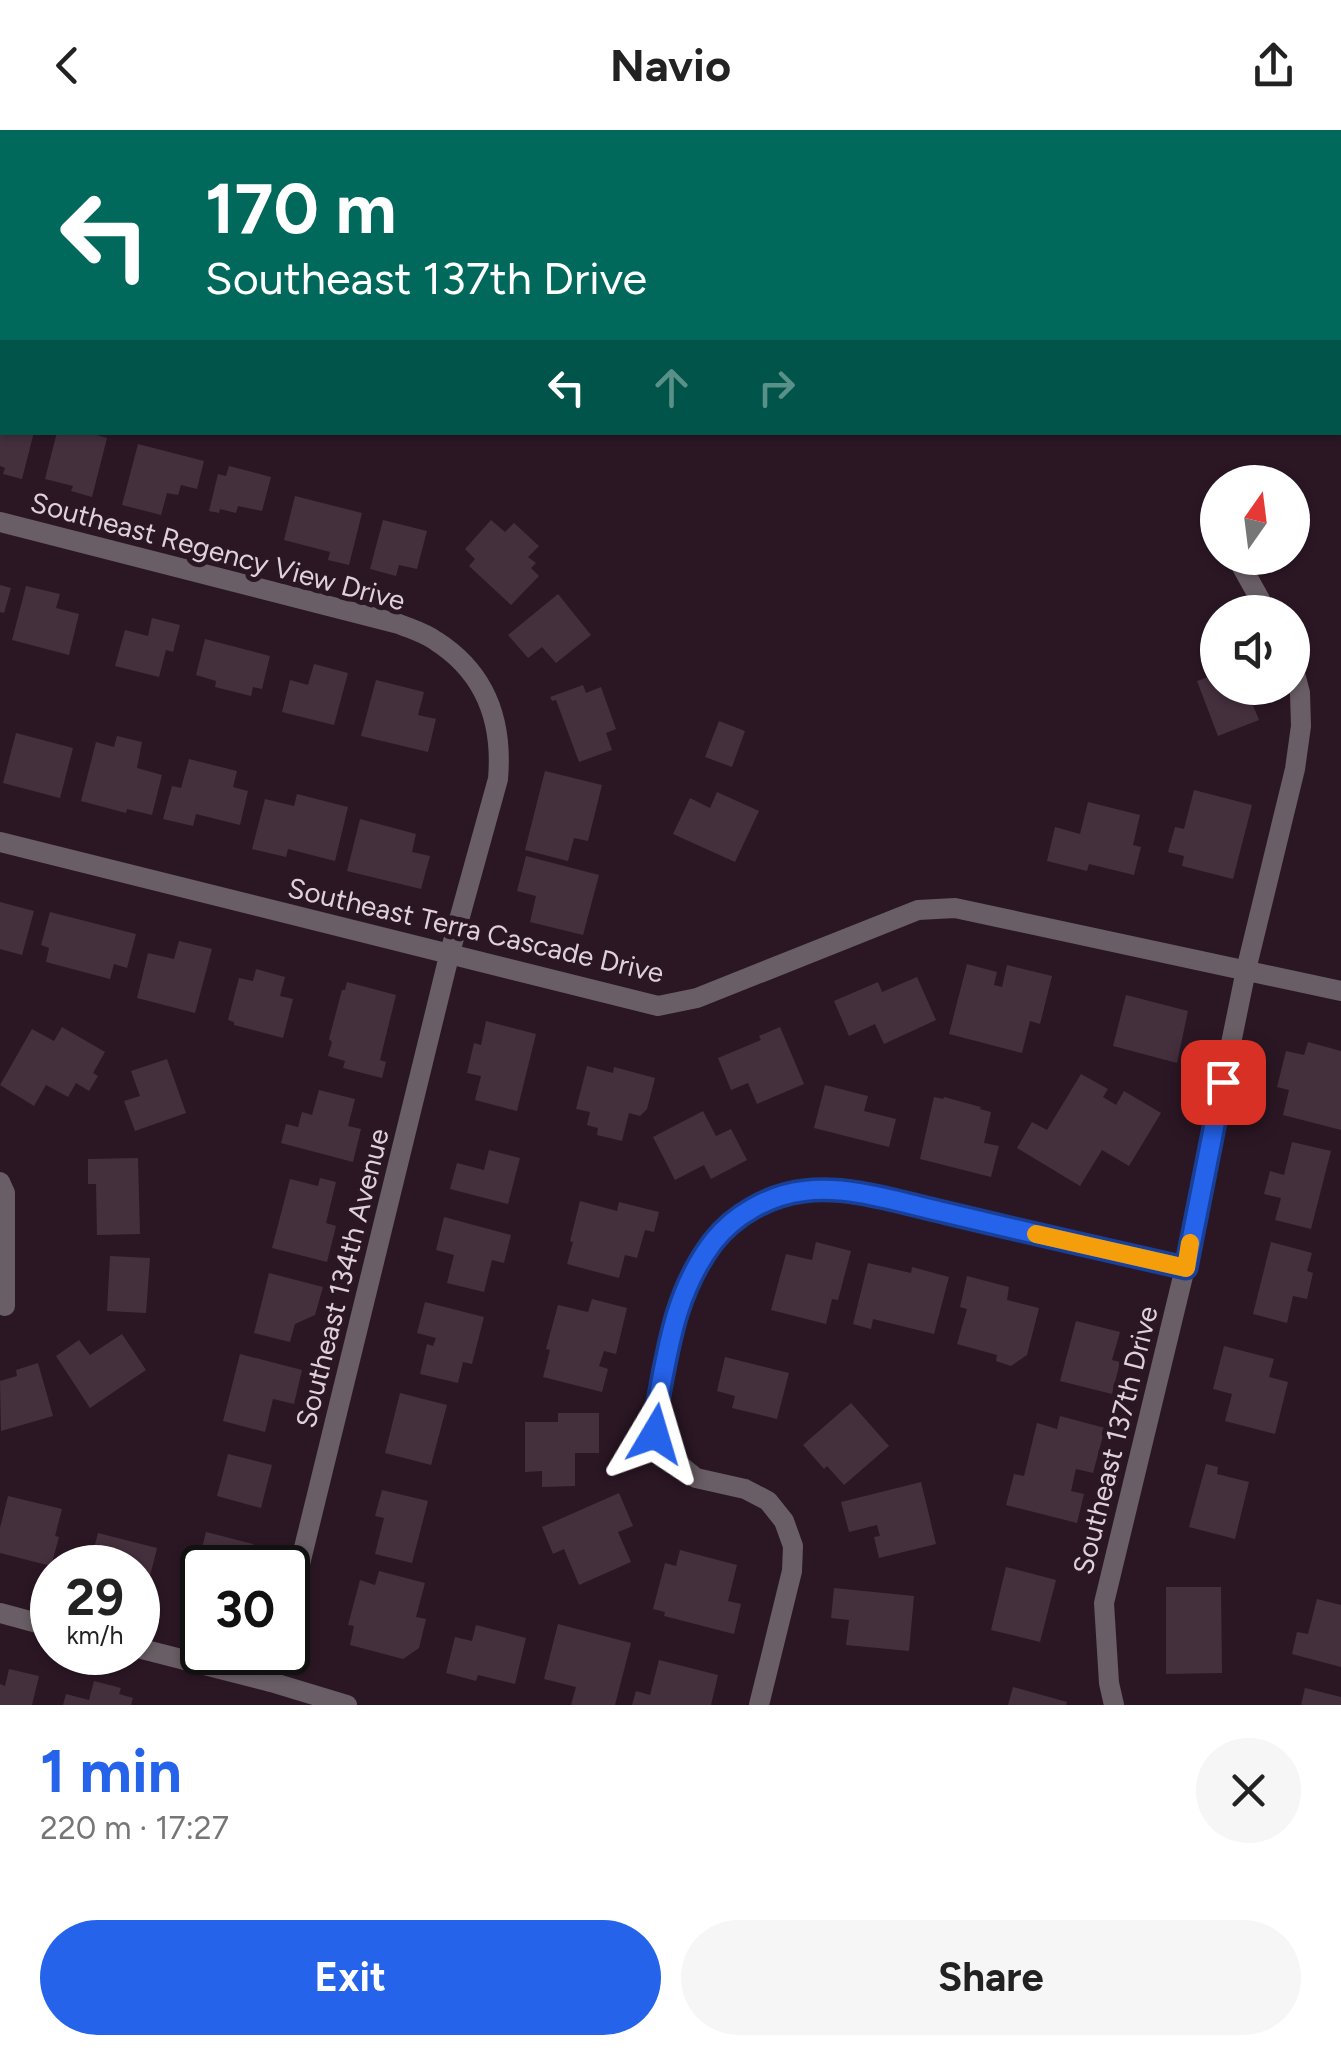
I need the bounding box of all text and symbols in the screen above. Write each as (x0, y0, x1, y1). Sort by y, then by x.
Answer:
icon: back (40, 38, 95, 93)
text: Navio (610, 38, 731, 92)
icon: share (1246, 38, 1301, 93)
text: 170 m (205, 166, 397, 251)
icon: left (40, 170, 170, 300)
text: Southeast 137th Drive (205, 251, 647, 305)
icon: left (539, 360, 594, 415)
icon: ahead (644, 360, 699, 415)
icon: right (749, 360, 804, 415)
north arrow (1200, 465, 1310, 575)
map controls (1200, 465, 1310, 705)
street label: Southeast Regency View Drive (27, 485, 409, 617)
button: sound (1200, 595, 1310, 705)
street label: Southeast Terra Cascade Drive (285, 870, 667, 990)
pin (1181, 1040, 1266, 1125)
icon: arrive (1196, 1055, 1251, 1110)
street label: Southeast 134th Avenue (288, 1125, 396, 1431)
street label: Southeast 137th Drive (1065, 1302, 1165, 1578)
position arrow (603, 1382, 707, 1486)
speed limit sign: 30 (180, 1545, 310, 1675)
text: 29 (66, 1567, 124, 1628)
text: km/h (66, 1620, 124, 1650)
text: 1 min (40, 1735, 182, 1807)
button: close (1196, 1738, 1301, 1843)
text: 220 m · 17:27 (40, 1809, 229, 1847)
button: Exit (40, 1920, 661, 2035)
button: Share (681, 1920, 1301, 2035)

